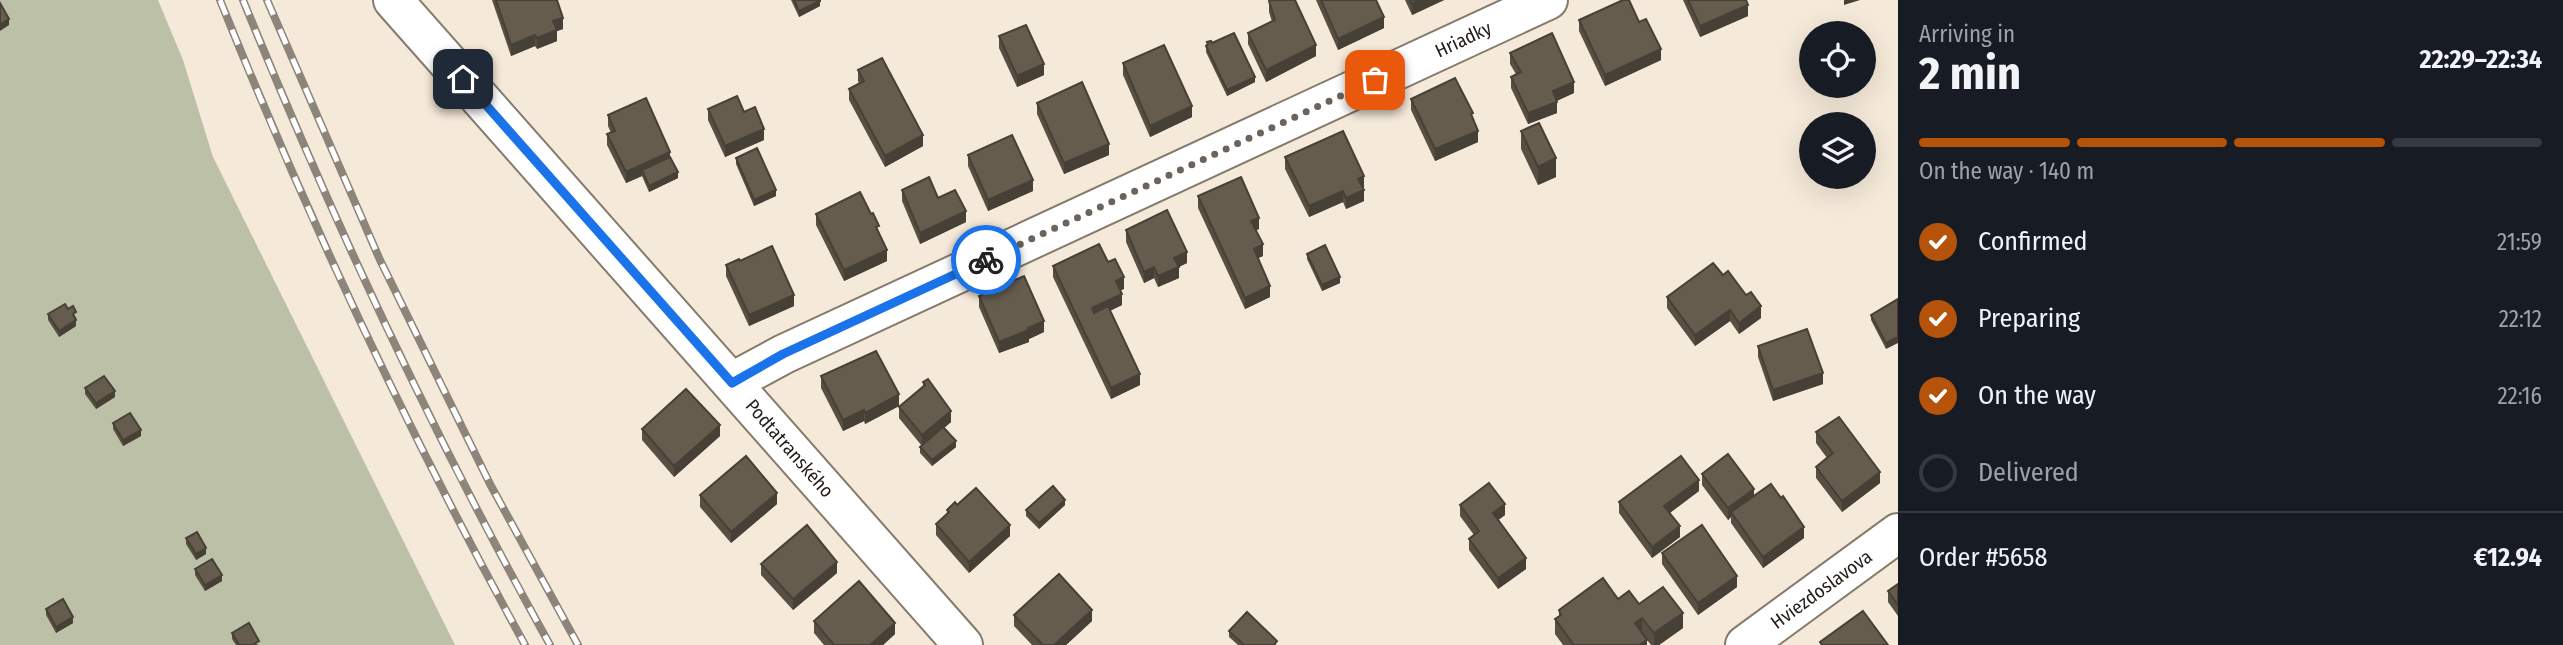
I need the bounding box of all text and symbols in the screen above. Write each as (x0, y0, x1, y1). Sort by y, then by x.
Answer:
street label: Hriadky (1431, 16, 1496, 63)
text: Arriving in (1919, 20, 2015, 48)
map controls (1799, 21, 1876, 189)
button: locate (1799, 21, 1876, 98)
text: 22:29–22:34 (2419, 44, 2542, 75)
text: 2 min (1919, 46, 2021, 101)
pin (433, 49, 493, 109)
pin (1345, 50, 1405, 110)
icon: home (444, 60, 482, 98)
icon: bag (1356, 61, 1394, 99)
button: layers (1799, 112, 1876, 189)
text: On the way · 140 m (1919, 157, 2094, 185)
icon: check (1919, 223, 1957, 261)
courier (951, 225, 1021, 295)
text: Confirmed (1978, 226, 2088, 257)
text: 21:59 (2497, 228, 2542, 256)
icon: bike (967, 241, 1005, 279)
icon: check (1919, 300, 1957, 338)
text: Preparing (1978, 303, 2080, 334)
text: 22:12 (2499, 305, 2542, 333)
icon: check (1919, 377, 1957, 415)
text: On the way (1978, 380, 2096, 411)
text: 22:16 (2497, 382, 2542, 410)
street label: Podtatranského (741, 394, 839, 502)
text: Delivered (1978, 457, 2079, 488)
text: Order #5658 (1919, 542, 2048, 573)
text: €12.94 (2474, 542, 2542, 573)
street label: Hviezdoslavova (1766, 545, 1876, 634)

